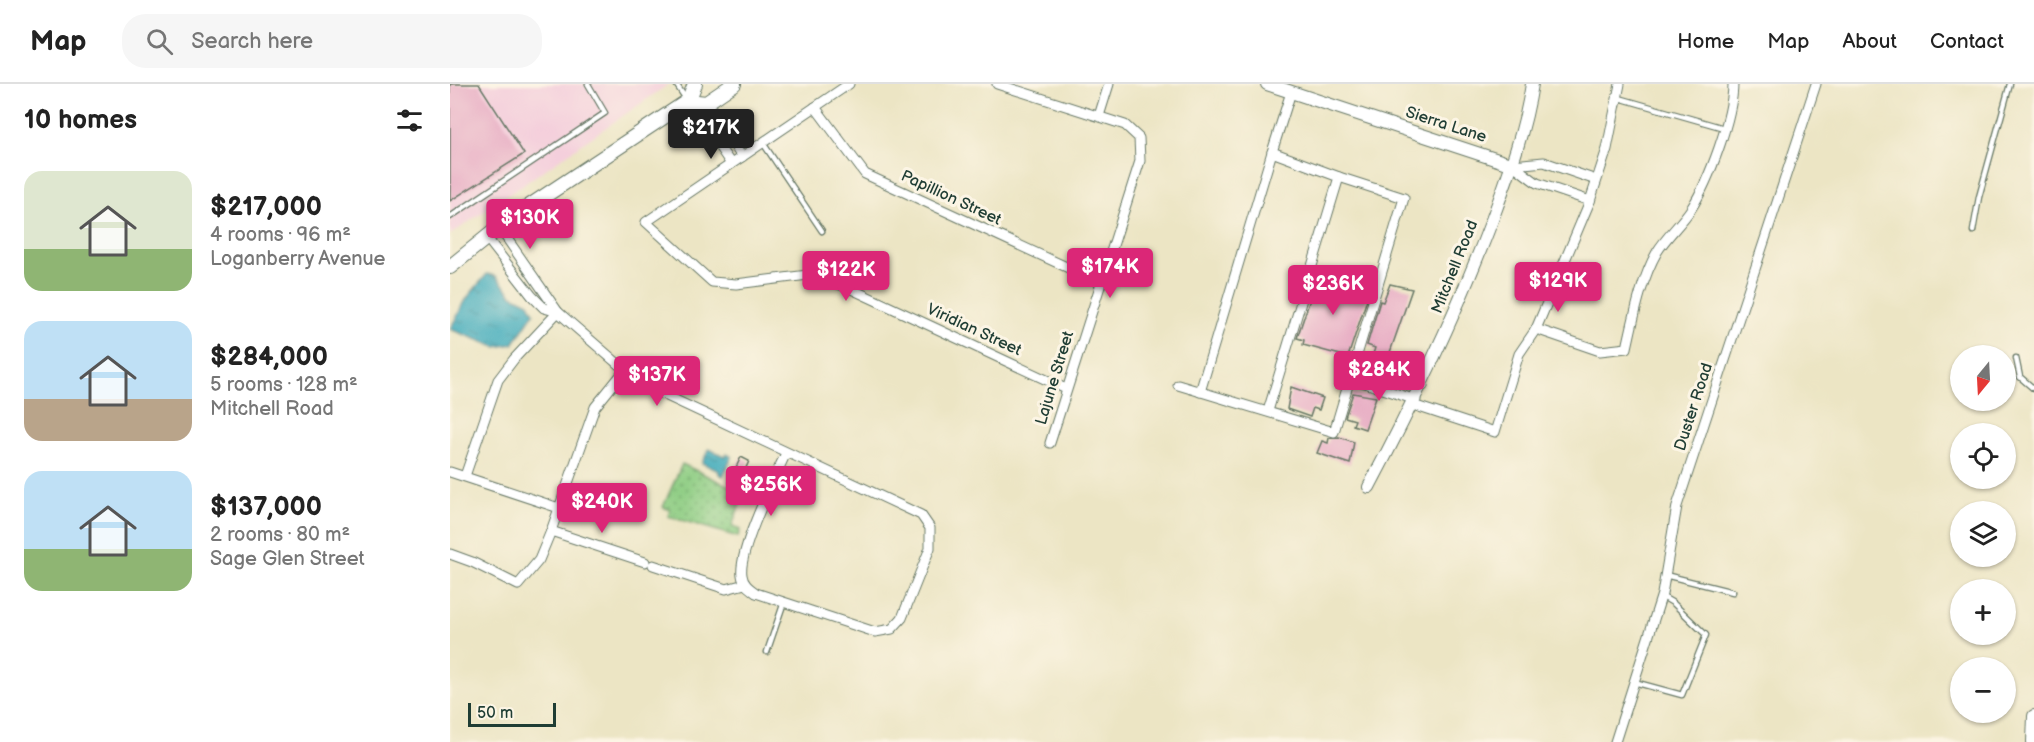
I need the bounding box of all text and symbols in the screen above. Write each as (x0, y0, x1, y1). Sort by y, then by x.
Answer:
search box (122, 14, 542, 68)
text: Map (30, 25, 86, 58)
icon: search (143, 25, 176, 58)
text: Search here (191, 28, 313, 55)
text: Home (1677, 29, 1734, 54)
text: Map (1767, 29, 1809, 54)
text: About (1842, 29, 1897, 54)
text: Contact (1930, 29, 2004, 54)
street label: Sierra Lane (1403, 103, 1489, 147)
icon: filters (393, 104, 426, 137)
text: 10 homes (24, 105, 137, 136)
pin: $217K (669, 109, 753, 160)
text: $217K (682, 116, 740, 140)
street label: Papillion Street (898, 166, 1004, 230)
text: $217,000 (210, 192, 322, 223)
icon: home (72, 195, 144, 267)
pin: $130K (488, 199, 572, 250)
text: $130K (500, 206, 560, 230)
street label: Mitchell Road (1428, 218, 1482, 316)
text: 4 rooms · 96 m² (210, 223, 351, 247)
text: Loganberry Avenue (210, 247, 385, 271)
pin: $174K (1068, 248, 1152, 299)
pin: $122K (804, 251, 888, 302)
text: $174K (1081, 255, 1139, 279)
text: $122K (816, 258, 876, 282)
pin: $129K (1516, 262, 1600, 313)
pin: $236K (1291, 265, 1375, 316)
text: $129K (1529, 269, 1587, 293)
text: $236K (1302, 272, 1364, 296)
street label: Viridian Street (924, 300, 1024, 360)
street label: Lajune Street (1032, 329, 1078, 427)
text: $284,000 (210, 342, 328, 373)
icon: home (72, 345, 144, 417)
north arrow (1950, 345, 2016, 411)
map controls (1950, 345, 2016, 723)
pin: $284K (1337, 351, 1421, 402)
pin: $137K (615, 356, 699, 407)
text: $284K (1348, 358, 1410, 382)
street label: Duster Road (1671, 361, 1717, 453)
text: $137K (628, 363, 686, 387)
text: 5 rooms · 128 m² (210, 373, 358, 397)
text: Mitchell Road (210, 397, 334, 421)
button: locate (1950, 423, 2016, 489)
pin: $256K (729, 466, 813, 517)
text: $256K (740, 473, 802, 497)
pin: $240K (560, 483, 644, 534)
text: $240K (571, 490, 633, 514)
text: $137,000 (210, 492, 322, 523)
icon: home (72, 495, 144, 567)
button: layers (1950, 501, 2016, 567)
text: 2 rooms · 80 m² (210, 523, 350, 547)
text: Sage Glen Street (210, 547, 365, 571)
button: + (1950, 579, 2016, 645)
button: − (1950, 657, 2016, 723)
scale bar (468, 700, 556, 728)
text: 50 m (477, 704, 513, 723)

